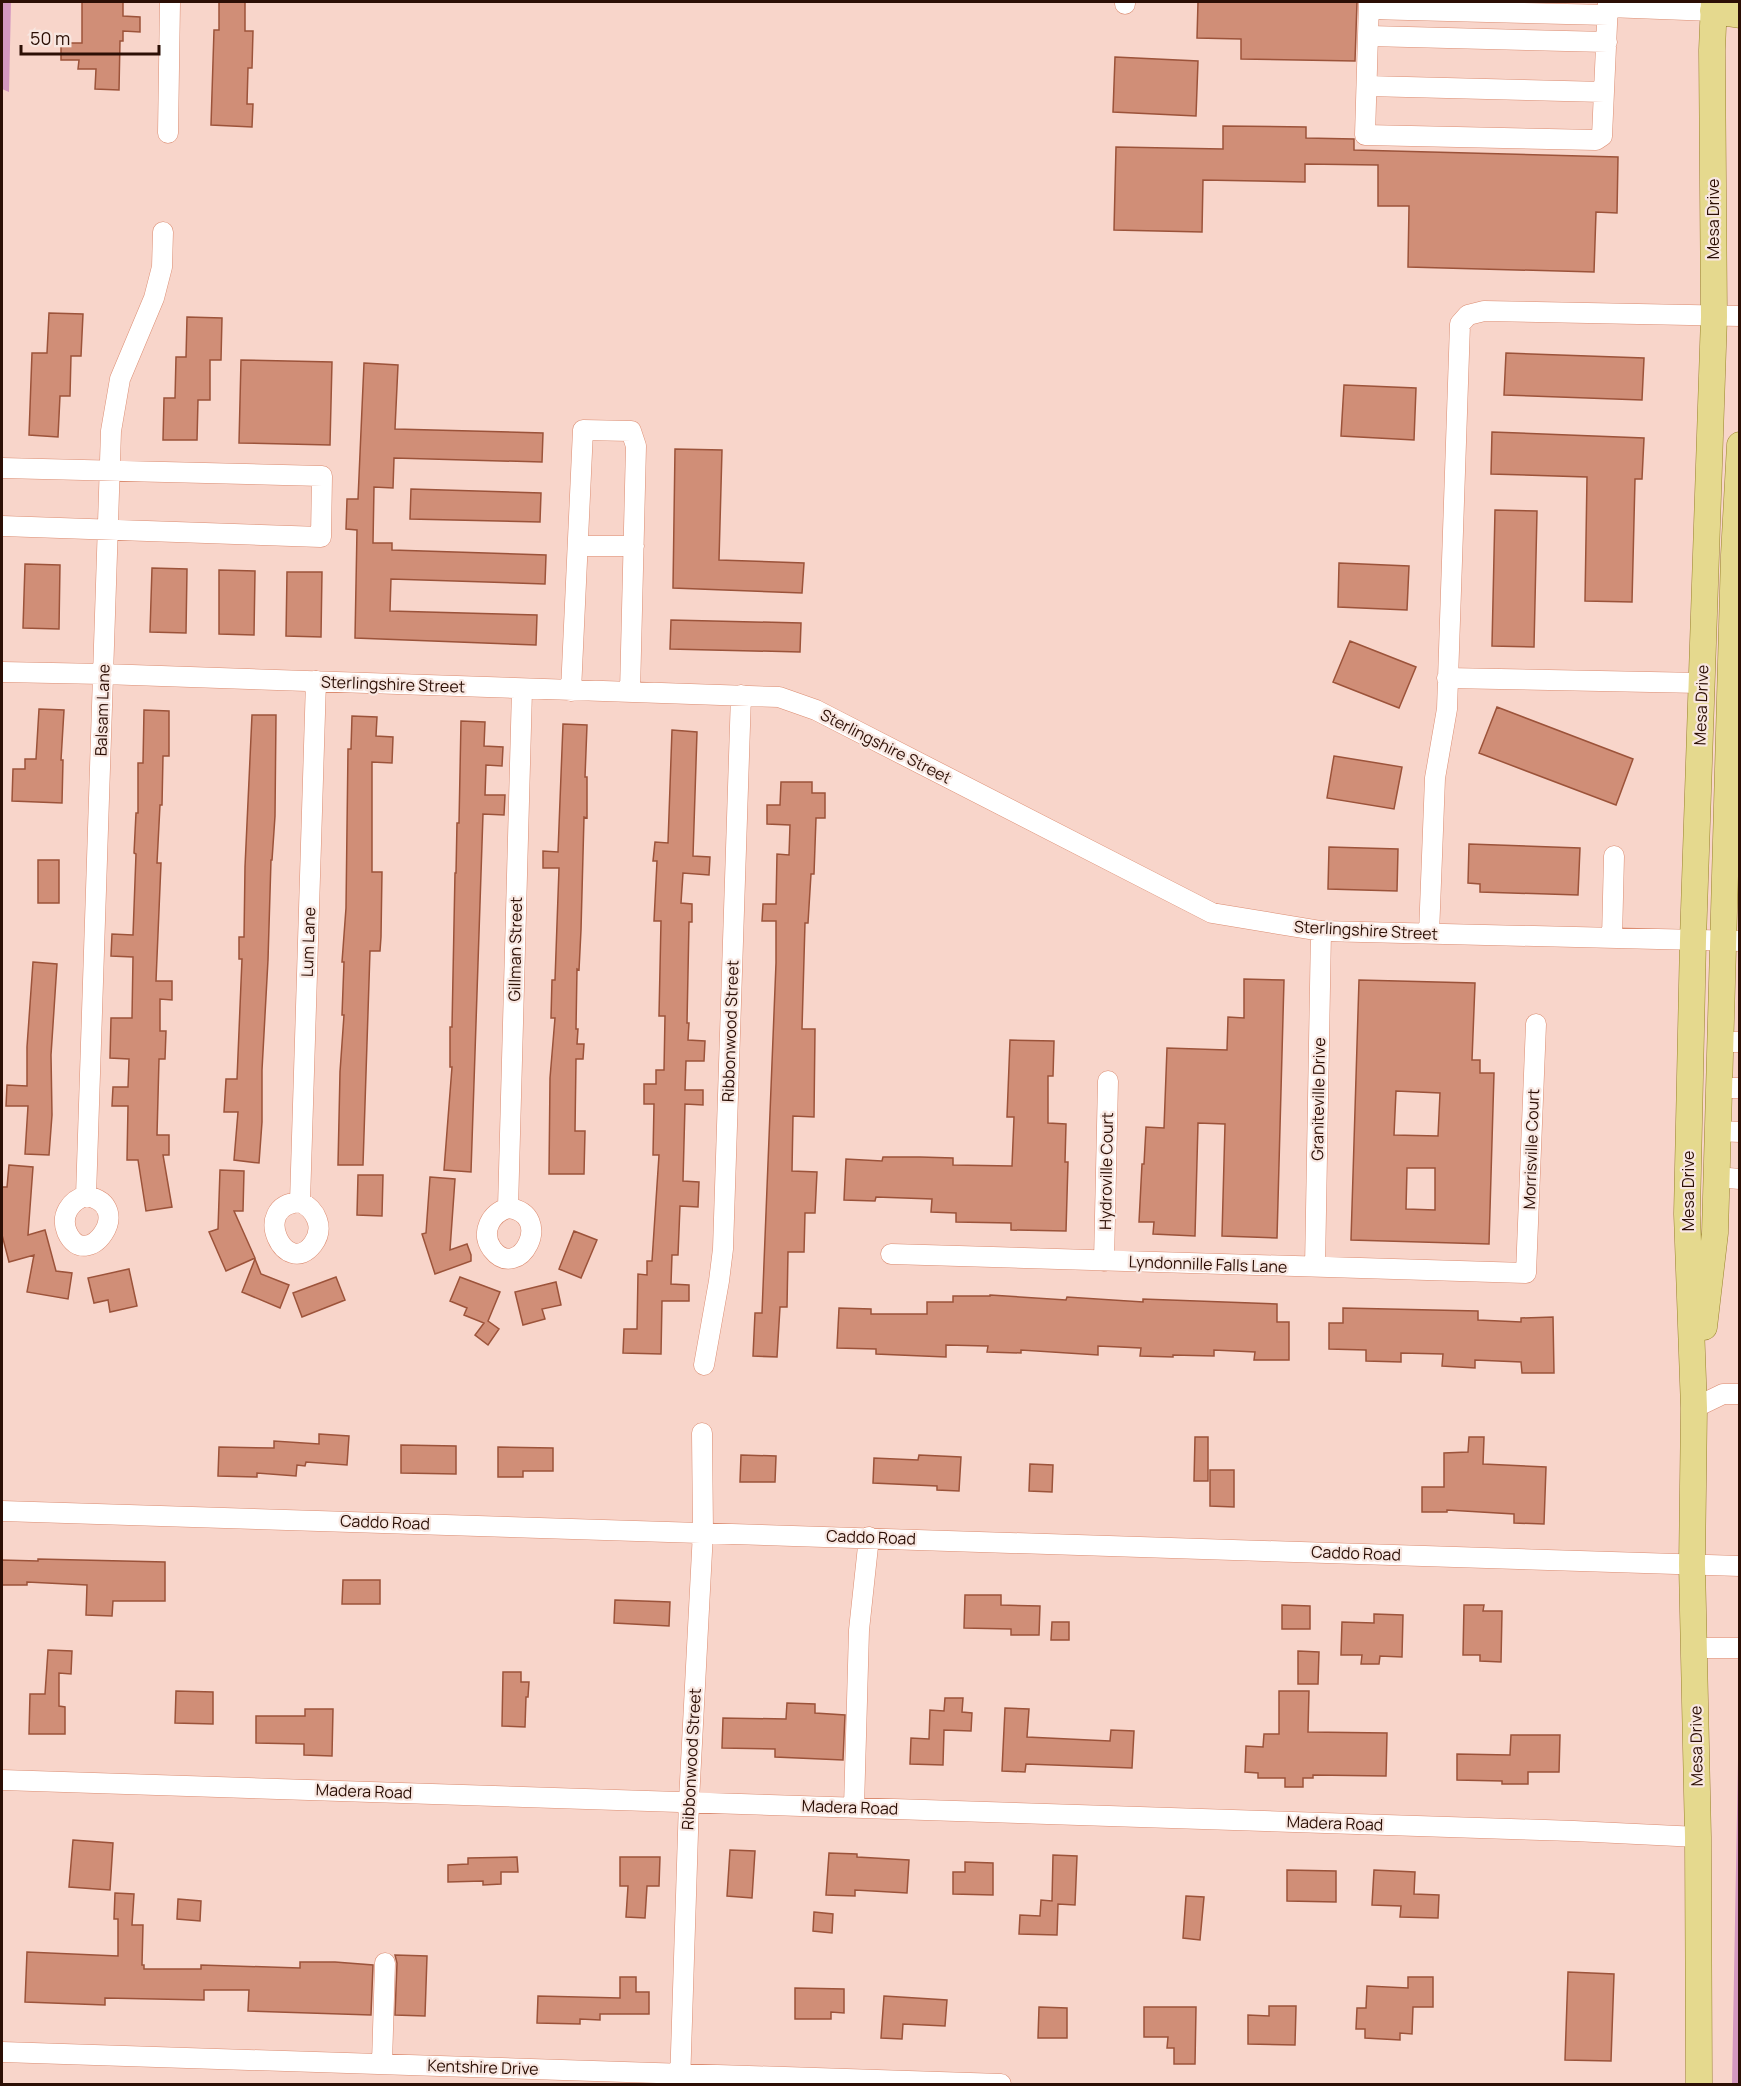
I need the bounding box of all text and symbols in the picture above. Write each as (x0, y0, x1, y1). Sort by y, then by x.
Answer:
scale bar (21, 18, 159, 56)
text: 50 m (30, 26, 70, 50)
street label: Mesa Drive (1702, 179, 1724, 259)
street label: Balsam Lane (89, 663, 115, 757)
street label: Mesa Drive (1689, 664, 1713, 746)
street label: Sterlingshire Street (321, 670, 465, 698)
street label: Sterlingshire Street (817, 703, 955, 789)
street label: Gillman Street (503, 896, 527, 1002)
street label: Lum Lane (296, 906, 320, 978)
street label: Sterlingshire Street (1293, 915, 1439, 945)
street label: Ribbonwood Street (717, 960, 743, 1102)
street label: Graniteville Drive (1306, 1037, 1330, 1161)
street label: Morrisville Court (1518, 1088, 1544, 1210)
street label: Hydroville Court (1094, 1112, 1118, 1230)
street label: Mesa Drive (1677, 1151, 1699, 1231)
street label: Lyndonnille Falls Lane (1128, 1250, 1288, 1278)
street label: Caddo Road (340, 1509, 430, 1535)
street label: Caddo Road (826, 1524, 916, 1550)
street label: Caddo Road (1311, 1540, 1401, 1566)
street label: Ribbonwood Street (676, 1687, 706, 1831)
street label: Mesa Drive (1684, 1705, 1708, 1787)
street label: Madera Road (315, 1778, 413, 1804)
street label: Madera Road (801, 1794, 899, 1820)
street label: Madera Road (1286, 1810, 1384, 1836)
street label: Kentshire Drive (427, 2054, 539, 2080)

